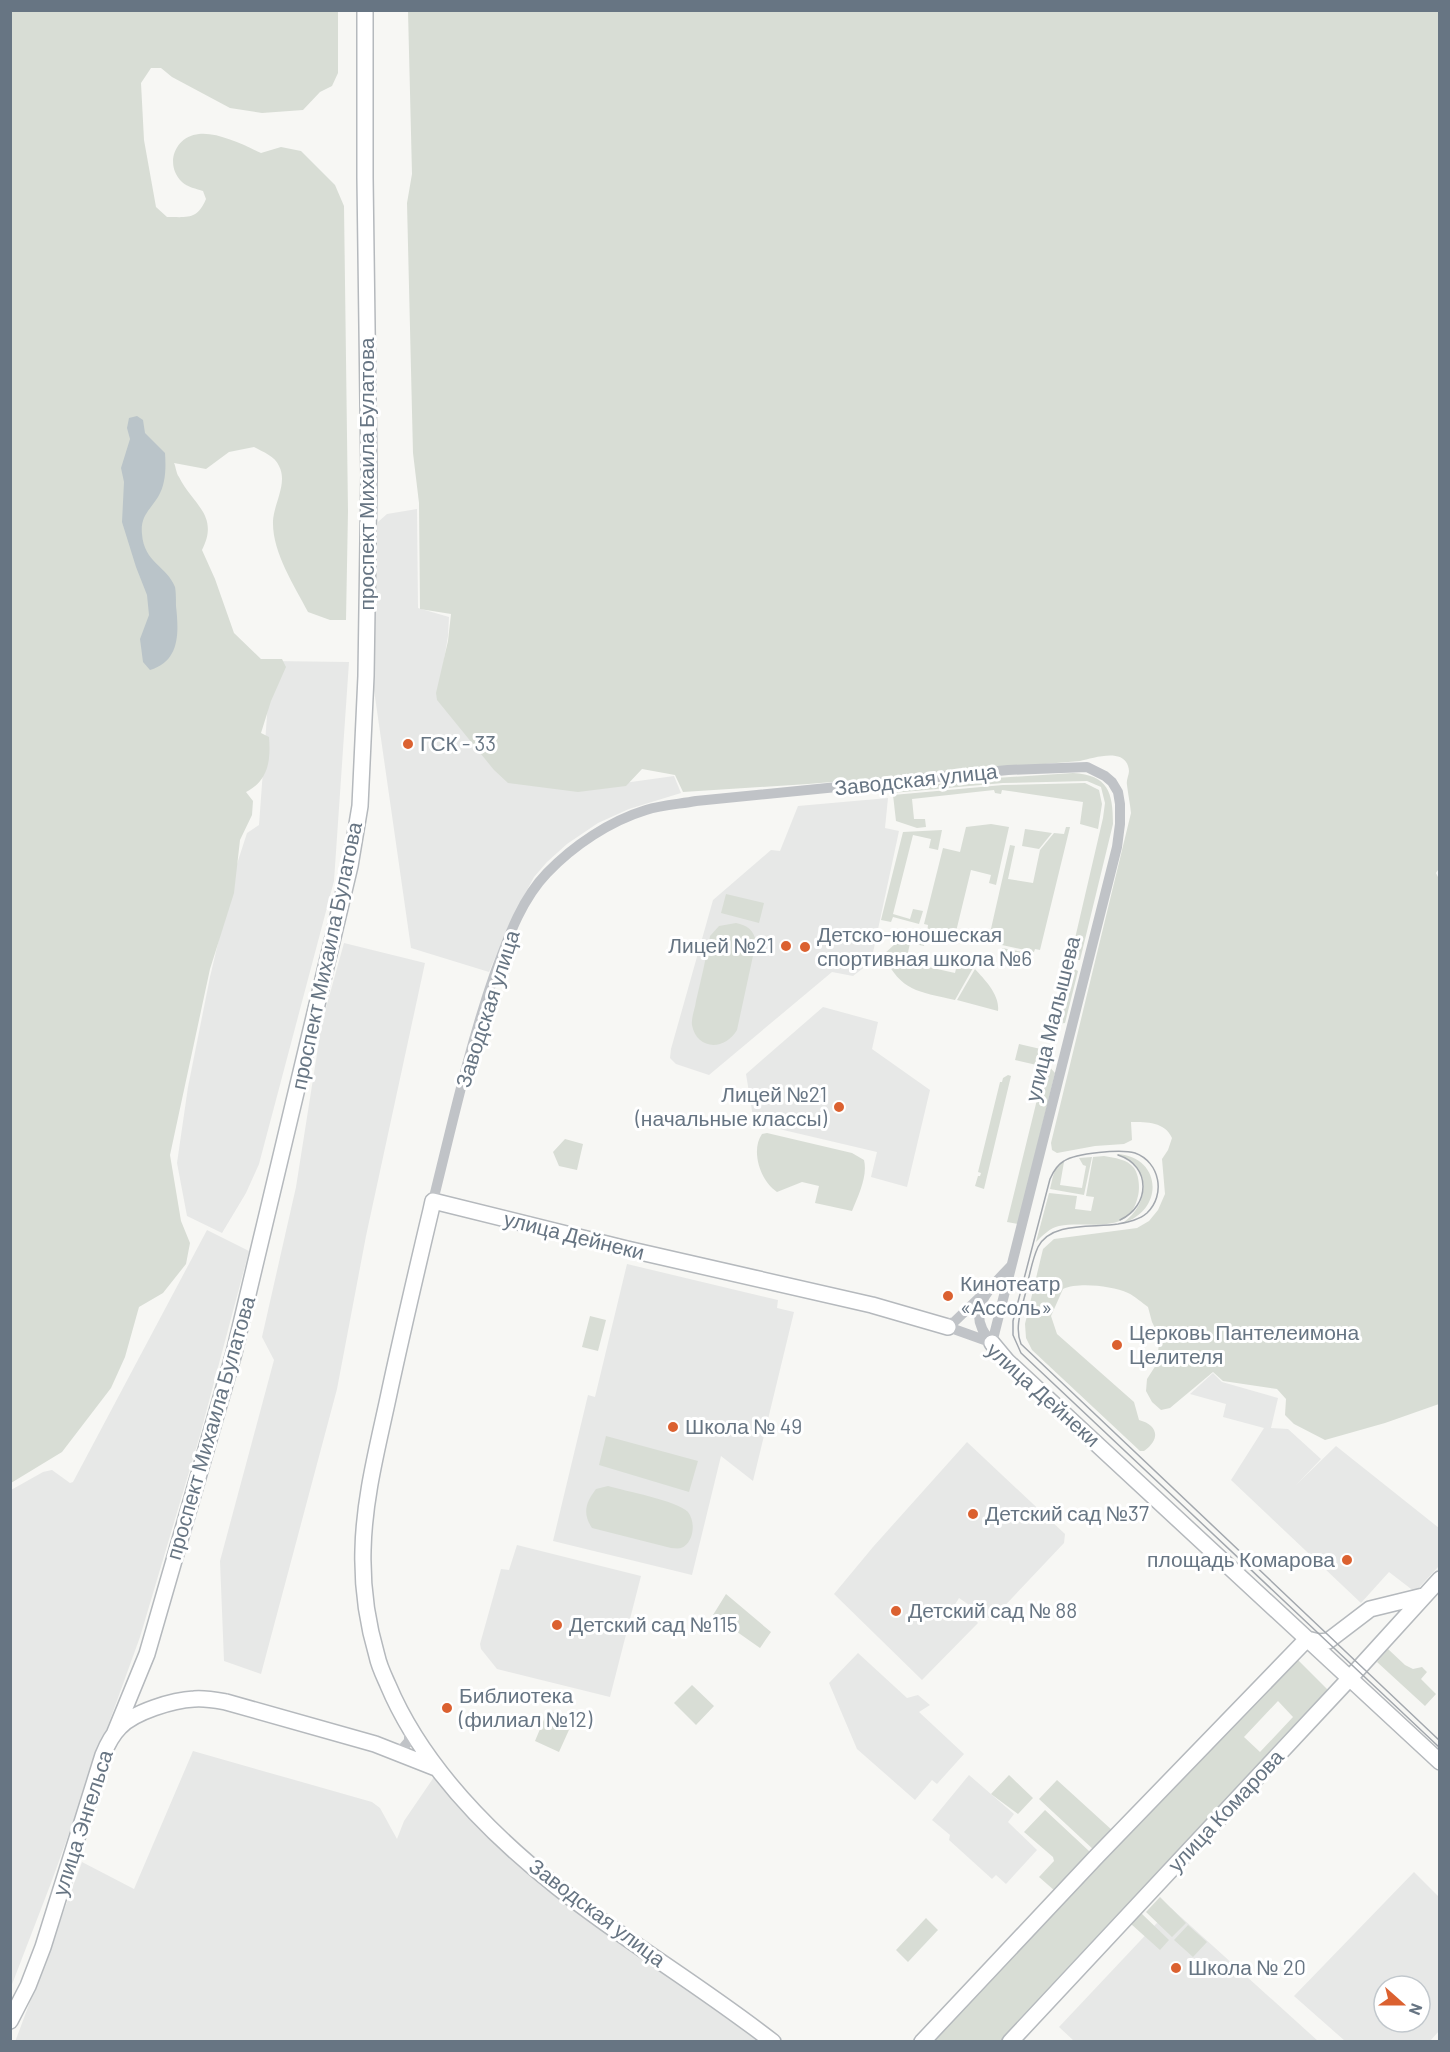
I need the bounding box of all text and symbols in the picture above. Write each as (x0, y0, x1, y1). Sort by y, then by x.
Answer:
street label: проспект Михаила Булатова (353, 337, 378, 611)
place label: ГСК - 33 (420, 730, 496, 755)
marker: ГСК - 33 (401, 737, 415, 751)
street label: Заводская улица (833, 757, 999, 800)
street label: проспект Михаила Булатова (285, 819, 366, 1092)
place label: Детско-юношеская спортивная школа №6 (817, 921, 1032, 970)
street label: Заводская улица (449, 926, 524, 1090)
place label: Лицей №21 (668, 932, 774, 957)
street label: улица Малышева (1019, 933, 1084, 1104)
marker: Лицей №21 (779, 939, 793, 953)
marker: Детско-юношеская спортивная школа №6 (798, 940, 812, 954)
place label: Лицей №21 (начальные классы) (634, 1081, 828, 1130)
marker: Лицей №21 (начальные классы) (832, 1100, 846, 1114)
street label: улица Дейнеки (502, 1205, 647, 1264)
place label: Кинотеатр «Ассоль» (960, 1270, 1060, 1319)
marker: Кинотеатр «Ассоль» (941, 1289, 955, 1303)
street label: проспект Михаила Булатова (160, 1293, 259, 1562)
place label: Церковь Пантелеимона Целителя (1129, 1319, 1359, 1368)
street label: улица Дейнеки (982, 1336, 1106, 1451)
marker: Церковь Пантелеимона Целителя (1110, 1338, 1124, 1352)
place label: Школа № 49 (685, 1413, 802, 1438)
marker: Школа № 49 (666, 1420, 680, 1434)
place label: Детский сад №37 (985, 1500, 1149, 1525)
marker: Детский сад №37 (966, 1507, 980, 1521)
place label: площадь Комарова (1147, 1546, 1335, 1571)
marker: площадь Комарова (1340, 1553, 1354, 1567)
place label: Детский сад № 88 (908, 1597, 1077, 1622)
marker: Детский сад № 88 (889, 1604, 903, 1618)
place label: Детский сад №115 (569, 1611, 738, 1636)
marker: Детский сад №115 (550, 1618, 564, 1632)
place label: Библиотека (филиал №12) (458, 1682, 593, 1731)
marker: Библиотека (филиал №12) (440, 1701, 454, 1715)
street label: улица Комарова (1162, 1743, 1288, 1876)
street label: улица Энгельса (46, 1746, 117, 1899)
street label: Заводская улица (525, 1853, 671, 1971)
place label: Школа № 20 (1188, 1954, 1306, 1979)
marker: Школа № 20 (1169, 1961, 1183, 1975)
north arrow (1372, 1974, 1432, 2034)
text: N (1406, 2001, 1427, 2018)

